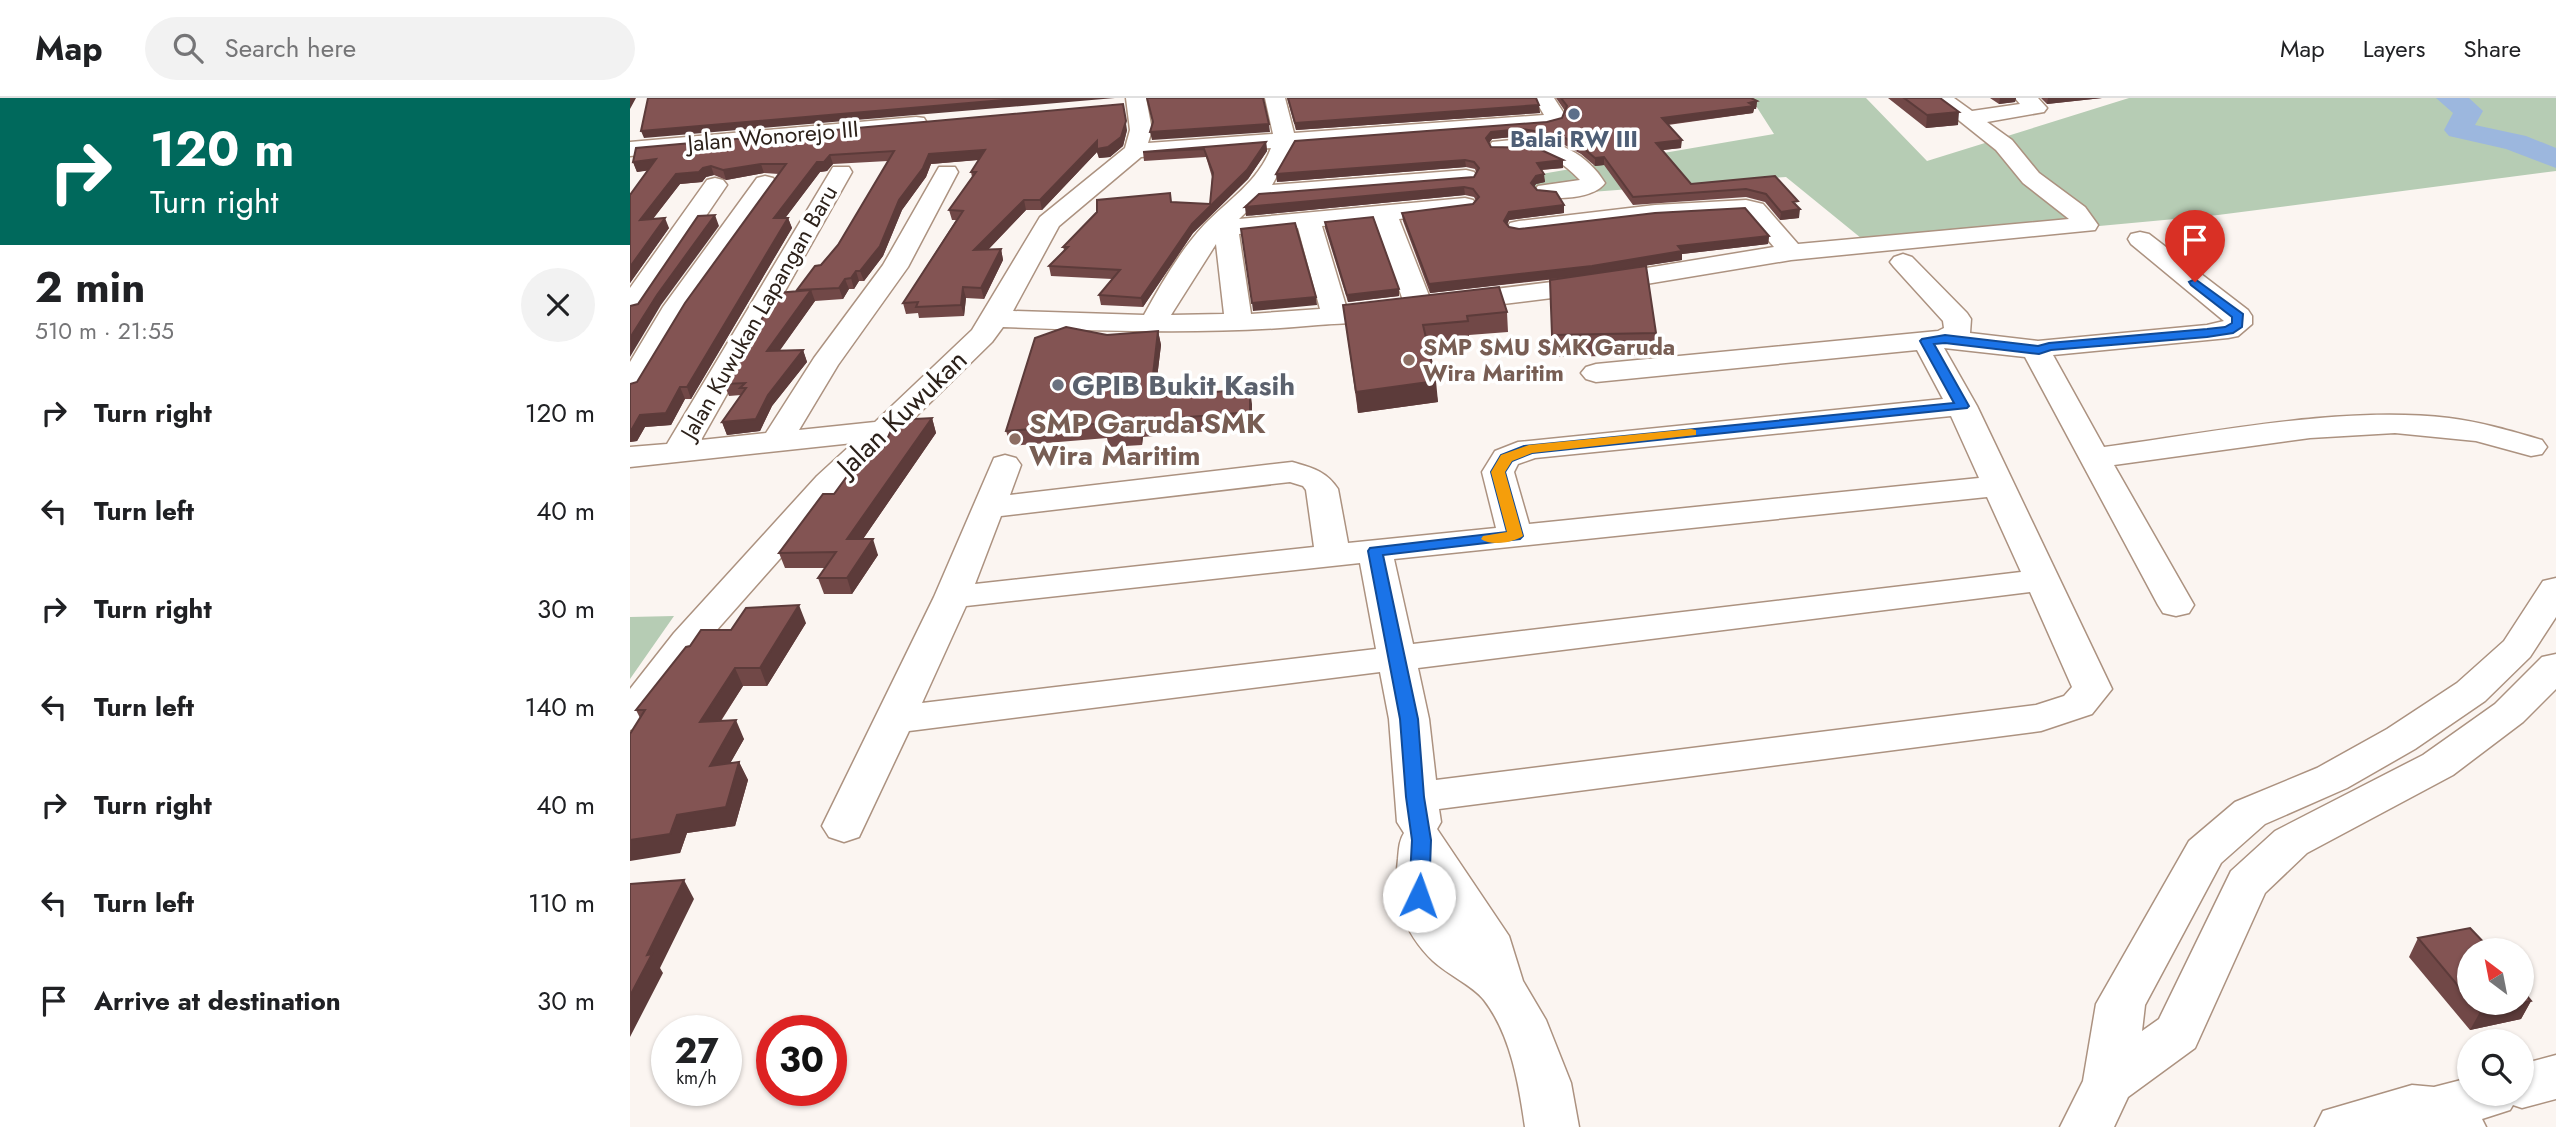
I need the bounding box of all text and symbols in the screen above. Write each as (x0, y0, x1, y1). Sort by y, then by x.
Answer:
search box (145, 17, 635, 80)
text: Map (35, 25, 103, 72)
icon: search (169, 29, 207, 67)
text: Search here (225, 29, 356, 67)
text: Map (2280, 31, 2325, 66)
text: Layers (2363, 31, 2425, 66)
text: Share (2463, 31, 2521, 66)
marker: Balai RW III (1566, 106, 1582, 122)
street label: Jalan Wonorejo III (683, 112, 860, 161)
text: 120 m (150, 114, 294, 184)
place label: Balai RW III (1510, 122, 1638, 156)
icon: right (35, 126, 126, 217)
street label: Jalan Kuwukan Lapangan Baru (671, 178, 846, 448)
text: Turn right (150, 179, 279, 225)
pin (2165, 210, 2225, 282)
icon: arrive (2176, 221, 2214, 259)
text: 2 min (35, 257, 145, 318)
button: close (521, 268, 595, 342)
text: 510 m · 21:55 (35, 314, 174, 348)
place label: SMP SMU SMK Garuda Wira Maritim (1423, 330, 1675, 390)
street label: Jalan Kuwukan (825, 340, 976, 489)
marker: SMP SMU SMK Garuda Wira Maritim (1401, 352, 1417, 368)
place label: GPIB Bukit Kasih (1072, 365, 1295, 406)
marker: GPIB Bukit Kasih (1050, 377, 1066, 393)
icon: right (35, 394, 73, 432)
text: Turn right (94, 394, 212, 432)
text: 120 m (525, 394, 595, 432)
place label: SMP Garuda SMK Wira Maritim (1029, 403, 1266, 476)
marker: SMP Garuda SMK Wira Maritim (1007, 431, 1023, 447)
icon: left (35, 492, 73, 530)
text: Turn left (94, 492, 194, 530)
text: 40 m (536, 492, 595, 530)
icon: right (35, 590, 73, 628)
text: Turn right (94, 590, 212, 628)
text: 30 m (537, 590, 595, 628)
icon: left (35, 688, 73, 726)
text: Turn left (94, 688, 194, 726)
text: 140 m (524, 688, 595, 726)
icon: right (35, 786, 73, 824)
text: Turn right (94, 786, 212, 824)
text: 40 m (536, 786, 595, 824)
position arrow (1382, 859, 1456, 933)
icon: left (35, 884, 73, 922)
text: Turn left (94, 884, 194, 922)
text: 110 m (528, 884, 595, 922)
north arrow (2457, 938, 2534, 1015)
map controls (2457, 938, 2534, 1106)
icon: arrive (35, 982, 73, 1020)
text: Arrive at destination (94, 982, 341, 1020)
text: 30 m (537, 982, 595, 1020)
speed limit sign: 30 (756, 1015, 847, 1106)
text: 27 (674, 1026, 719, 1076)
button: search (2457, 1029, 2534, 1106)
text: km/h (676, 1065, 717, 1091)

